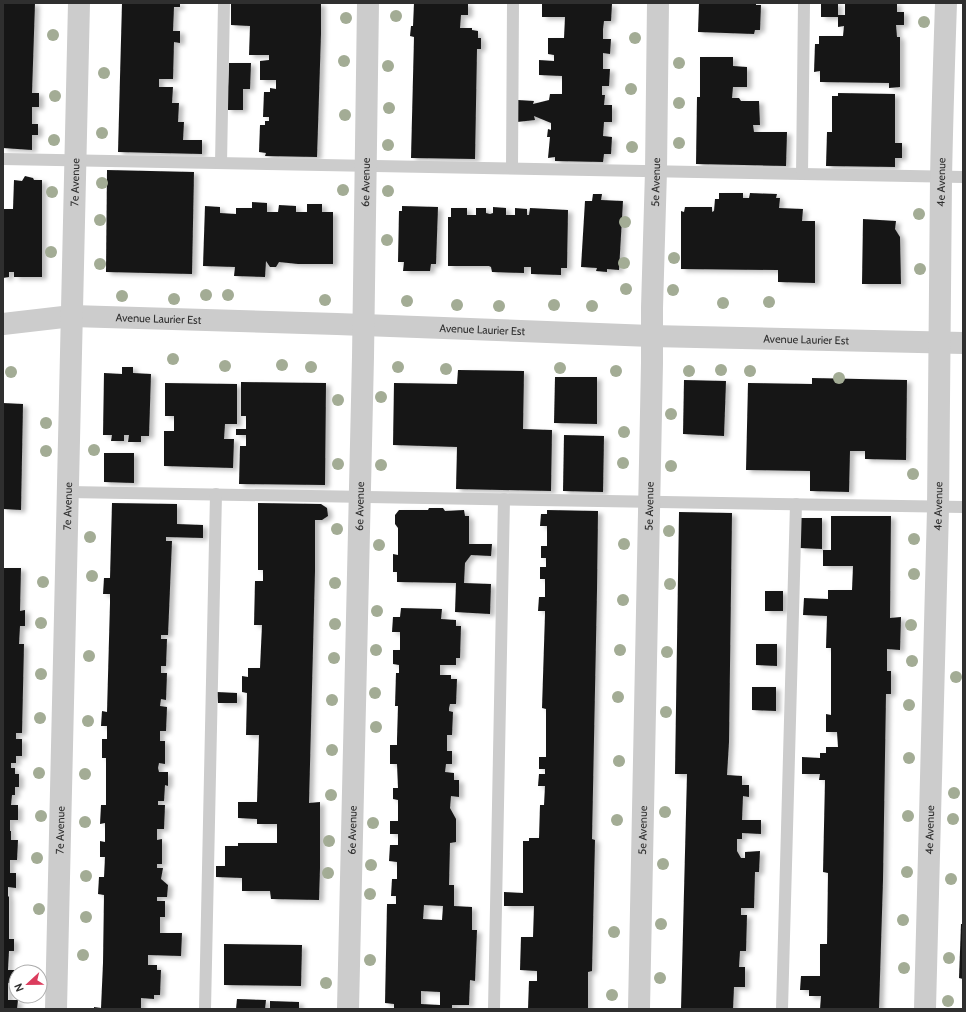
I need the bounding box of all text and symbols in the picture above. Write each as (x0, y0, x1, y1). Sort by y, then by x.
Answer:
street label: 6e Avenue (358, 157, 373, 207)
street label: 5e Avenue (648, 157, 663, 207)
street label: 4e Avenue (934, 157, 948, 207)
street label: 7e Avenue (67, 158, 82, 206)
street label: Avenue Laurier Est (115, 310, 202, 327)
street label: Avenue Laurier Est (439, 321, 526, 338)
street label: Avenue Laurier Est (763, 332, 849, 347)
street label: 6e Avenue (352, 481, 367, 531)
street label: 5e Avenue (642, 481, 657, 531)
street label: 4e Avenue (930, 481, 945, 531)
street label: 7e Avenue (60, 482, 75, 530)
street label: 7e Avenue (53, 805, 68, 854)
street label: 6e Avenue (345, 805, 360, 855)
street label: 5e Avenue (635, 805, 650, 855)
street label: 4e Avenue (922, 805, 937, 855)
north arrow (8, 964, 48, 1004)
text: N (11, 982, 27, 994)

